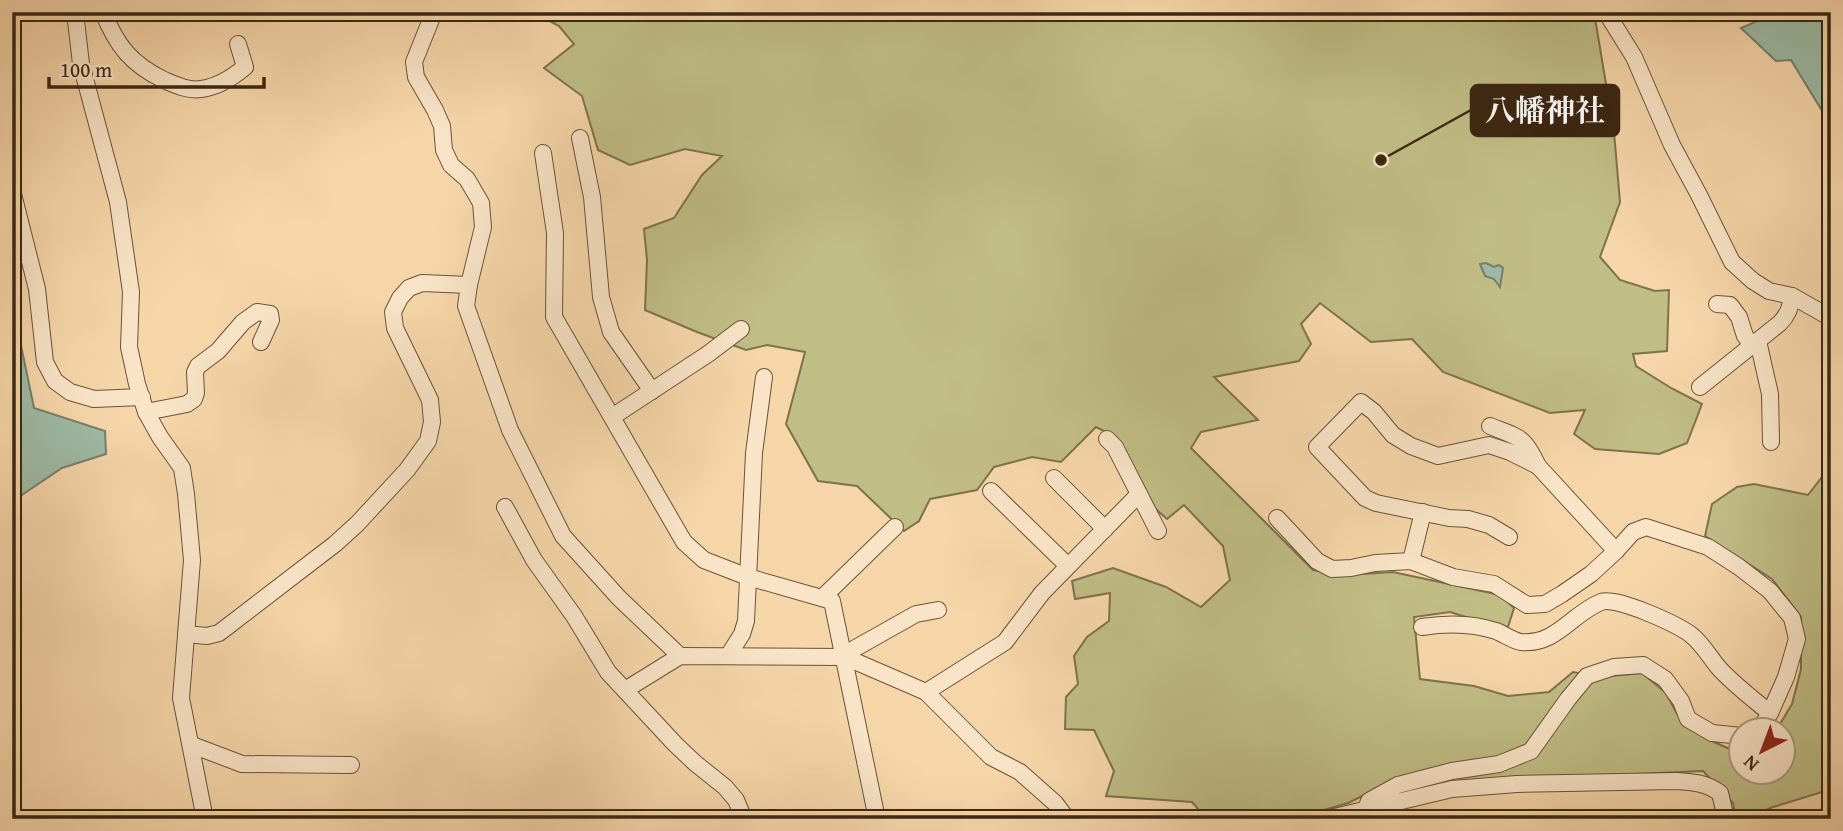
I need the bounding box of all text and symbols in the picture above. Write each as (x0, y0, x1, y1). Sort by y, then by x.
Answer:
scale bar (49, 46, 264, 90)
text: 100 m (60, 54, 112, 85)
callout: 八幡神社 (1471, 85, 1619, 136)
text: 八幡神社 (1485, 88, 1605, 132)
north arrow (1728, 716, 1798, 786)
text: N (1736, 749, 1765, 778)

